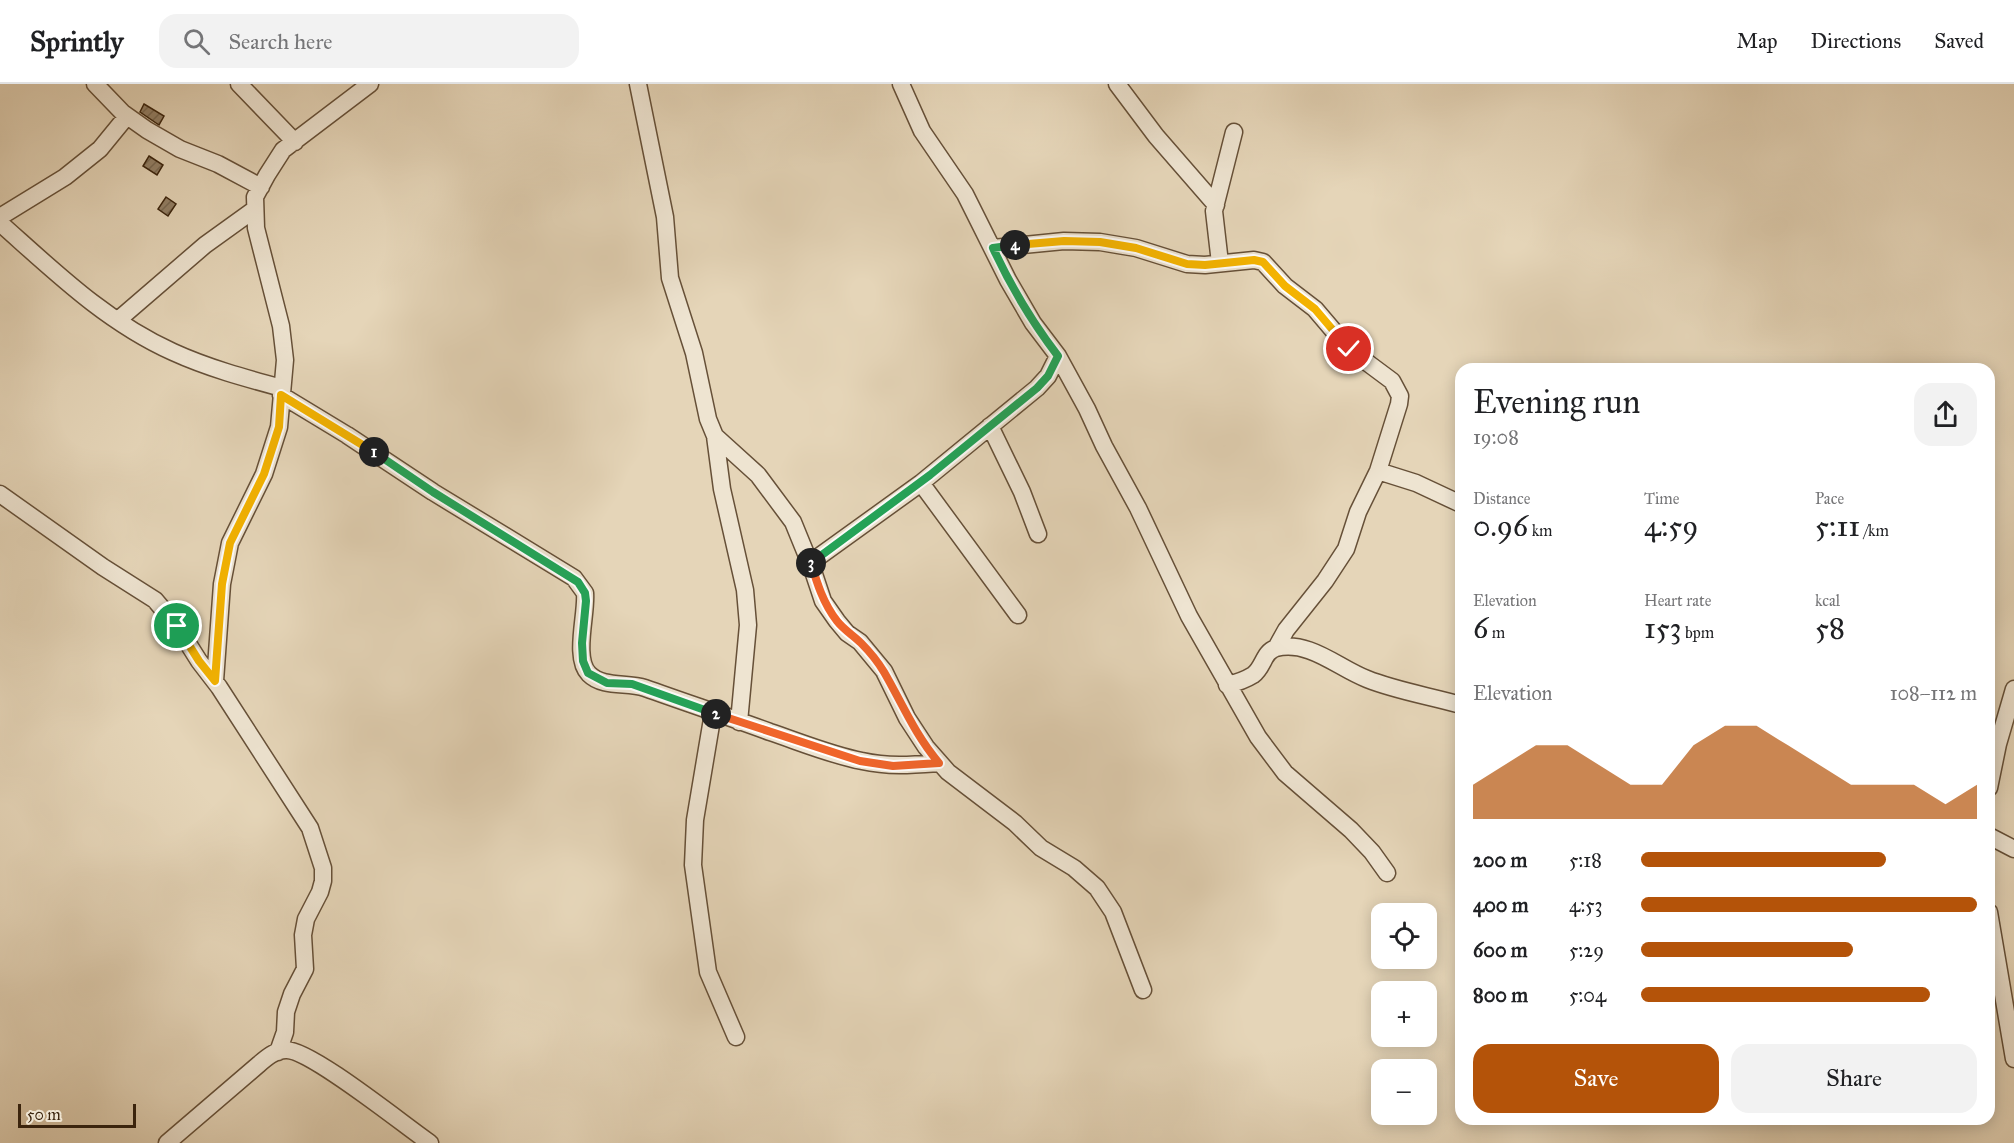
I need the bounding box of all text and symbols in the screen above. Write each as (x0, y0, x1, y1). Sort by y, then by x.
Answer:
search box (159, 14, 579, 68)
text: Sprintly (30, 24, 123, 59)
icon: search (180, 25, 213, 58)
text: Search here (228, 28, 332, 55)
text: Map (1737, 28, 1778, 54)
text: Directions (1811, 28, 1901, 54)
text: Saved (1934, 28, 1984, 54)
pin: 4 (1000, 230, 1030, 260)
text: 4 (1011, 235, 1019, 254)
pin (1323, 323, 1374, 374)
icon: check (1332, 332, 1365, 365)
text: Evening run (1473, 382, 1640, 422)
button: share (1914, 383, 1977, 446)
text: 19:08 (1473, 425, 1519, 449)
pin: 1 (359, 437, 389, 467)
text: 1 (371, 442, 377, 461)
text: Distance (1473, 489, 1530, 508)
text: Time (1644, 489, 1679, 508)
text: Pace (1815, 489, 1844, 508)
text: 0.96 (1473, 508, 1528, 544)
text: 4:59 (1644, 508, 1698, 544)
text: 5:11 (1815, 508, 1860, 544)
text: km (1528, 521, 1553, 540)
text: /km (1860, 521, 1889, 540)
pin: 3 (796, 548, 826, 578)
text: 3 (808, 553, 814, 572)
text: Elevation (1473, 591, 1537, 610)
text: Heart rate (1644, 591, 1711, 610)
text: kcal (1815, 591, 1840, 610)
pin (151, 600, 202, 651)
icon: arrive (160, 609, 193, 642)
text: 6 (1473, 610, 1488, 646)
text: 153 (1644, 610, 1682, 646)
text: 58 (1815, 610, 1845, 646)
text: m (1488, 623, 1505, 642)
text: bpm (1682, 623, 1714, 642)
text: Elevation (1473, 681, 1552, 705)
text: 108–112 m (1890, 681, 1977, 705)
pin: 2 (701, 699, 731, 729)
text: 2 (712, 704, 720, 723)
text: 200 m (1473, 848, 1527, 872)
text: 5:18 (1569, 848, 1602, 872)
text: 400 m (1473, 893, 1529, 917)
text: 4:53 (1569, 893, 1602, 917)
map controls (1371, 903, 1437, 1125)
button: locate (1371, 903, 1437, 969)
text: 600 m (1473, 938, 1528, 962)
text: 5:29 (1569, 938, 1604, 962)
button: + (1371, 981, 1437, 1047)
text: 800 m (1473, 983, 1528, 1007)
text: 5:04 (1569, 983, 1606, 1007)
button: Save (1473, 1044, 1719, 1113)
button: Share (1731, 1044, 1977, 1113)
button: − (1371, 1059, 1437, 1125)
scale bar (18, 1101, 136, 1128)
text: 50 m (27, 1105, 61, 1124)

